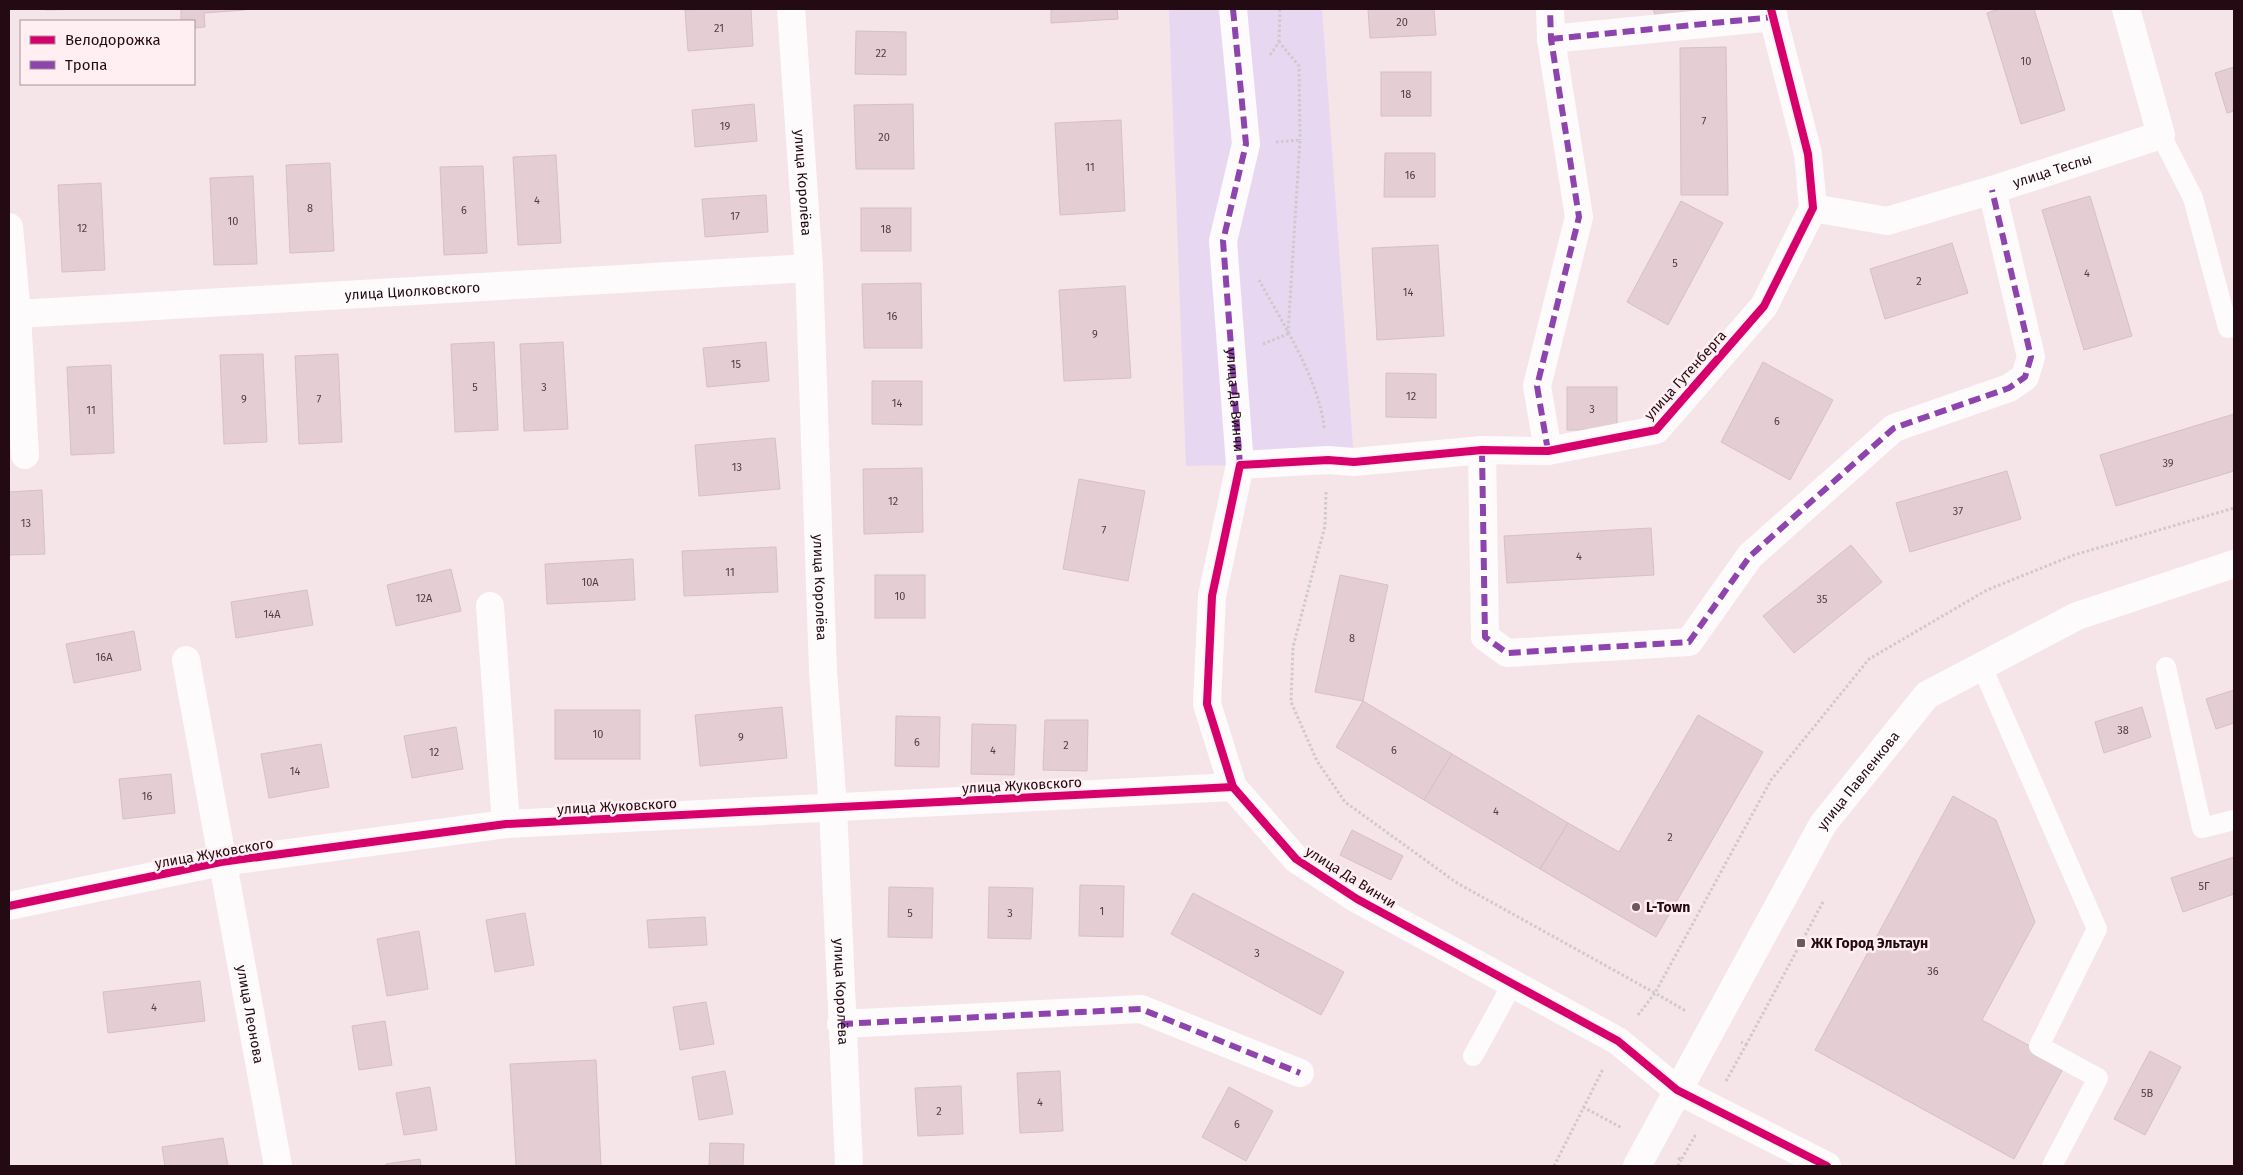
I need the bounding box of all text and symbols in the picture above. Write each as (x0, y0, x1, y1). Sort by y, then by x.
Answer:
house number: 20 (1396, 16, 1408, 29)
legend (20, 20, 195, 85)
house number: 21 (714, 22, 724, 35)
text: Велодорожка (65, 31, 161, 49)
house number: 22 (876, 47, 886, 60)
house number: 10 (2021, 55, 2031, 68)
text: Тропа (65, 56, 107, 74)
house number: 18 (1401, 88, 1411, 101)
house number: 7 (1702, 115, 1707, 128)
house number: 19 (720, 120, 730, 133)
street label: улица Королёва (790, 129, 815, 236)
house number: 20 (878, 131, 890, 144)
street label: улица Теслы (2011, 150, 2094, 192)
house number: 11 (1085, 161, 1095, 174)
house number: 16 (1405, 169, 1415, 182)
house number: 4 (534, 194, 540, 207)
house number: 8 (307, 202, 313, 215)
house number: 6 (461, 204, 467, 217)
house number: 17 (730, 210, 740, 223)
house number: 10 (228, 215, 238, 228)
house number: 12 (77, 222, 87, 235)
house number: 18 (881, 223, 891, 236)
house number: 5 (1672, 257, 1678, 270)
house number: 4 (2084, 267, 2090, 280)
house number: 2 (1916, 275, 1922, 288)
street label: улица Циолковского (344, 279, 481, 304)
house number: 14 (1403, 286, 1413, 299)
house number: 16 (887, 310, 897, 323)
street label: улица Гутенберга (1641, 327, 1730, 424)
house number: 9 (1092, 328, 1098, 341)
street label: улица Да Винчи (1222, 348, 1247, 453)
house number: 15 (731, 358, 742, 371)
house number: 5 (472, 381, 478, 394)
house number: 3 (541, 381, 547, 394)
house number: 12 (1406, 390, 1416, 403)
house number: 9 (241, 393, 247, 406)
house number: 7 (317, 393, 322, 406)
house number: 14 (892, 397, 902, 410)
house number: 3 (1589, 403, 1595, 416)
house number: 11 (86, 404, 96, 417)
house number: 6 (1774, 415, 1780, 428)
house number: 39 (2162, 457, 2174, 470)
house number: 13 (732, 461, 742, 474)
house number: 12 (888, 495, 898, 508)
house number: 37 (1953, 505, 1963, 518)
house number: 13 (21, 517, 31, 530)
house number: 7 (1102, 524, 1107, 537)
street label: улица Королёва (809, 534, 830, 641)
house number: 4 (1576, 550, 1582, 563)
house number: 11 (725, 566, 735, 579)
house number: 10А (581, 576, 599, 589)
house number: 10 (895, 590, 905, 603)
house number: 12А (416, 592, 433, 605)
house number: 35 (1817, 593, 1828, 606)
house number: 14А (264, 608, 281, 621)
house number: 8 (1349, 632, 1355, 645)
house number: 16А (96, 651, 113, 664)
house number: 38 (2117, 724, 2129, 737)
house number: 10 (593, 728, 603, 741)
street label: улица Павленкова (1813, 728, 1903, 833)
house number: 9 (738, 731, 744, 744)
house number: 6 (914, 736, 920, 749)
house number: 2 (1063, 739, 1069, 752)
house number: 4 (990, 744, 996, 757)
house number: 6 (1391, 744, 1397, 757)
house number: 12 (429, 746, 439, 759)
house number: 14 (290, 765, 300, 778)
street label: улица Жуковского (962, 774, 1082, 797)
house number: 16 (142, 790, 152, 803)
street label: улица Жуковского (557, 795, 677, 818)
house number: 4 (1493, 805, 1499, 818)
house number: 2 (1667, 831, 1673, 844)
street label: улица Жуковского (154, 835, 275, 872)
street label: улица Да Винчи (1302, 843, 1399, 912)
house number: 5Г (2198, 880, 2210, 893)
place label: L-Town (1646, 899, 1690, 916)
marker: L-Town (1630, 901, 1642, 913)
house number: 1 (1100, 905, 1104, 918)
house number: 5 (907, 907, 913, 920)
house number: 3 (1007, 907, 1013, 920)
place label: ЖК Город Эльтаун (1810, 935, 1928, 952)
marker: ЖК Город Эльтаун (1795, 937, 1807, 949)
street label: улица Королёва (830, 938, 852, 1045)
house number: 3 (1254, 947, 1260, 960)
street label: улица Леонова (233, 964, 267, 1065)
house number: 36 (1927, 965, 1939, 978)
house number: 4 (151, 1001, 157, 1014)
house number: 5В (2141, 1087, 2153, 1100)
house number: 4 (1037, 1096, 1043, 1109)
house number: 2 (936, 1105, 942, 1118)
house number: 6 (1234, 1118, 1240, 1131)

